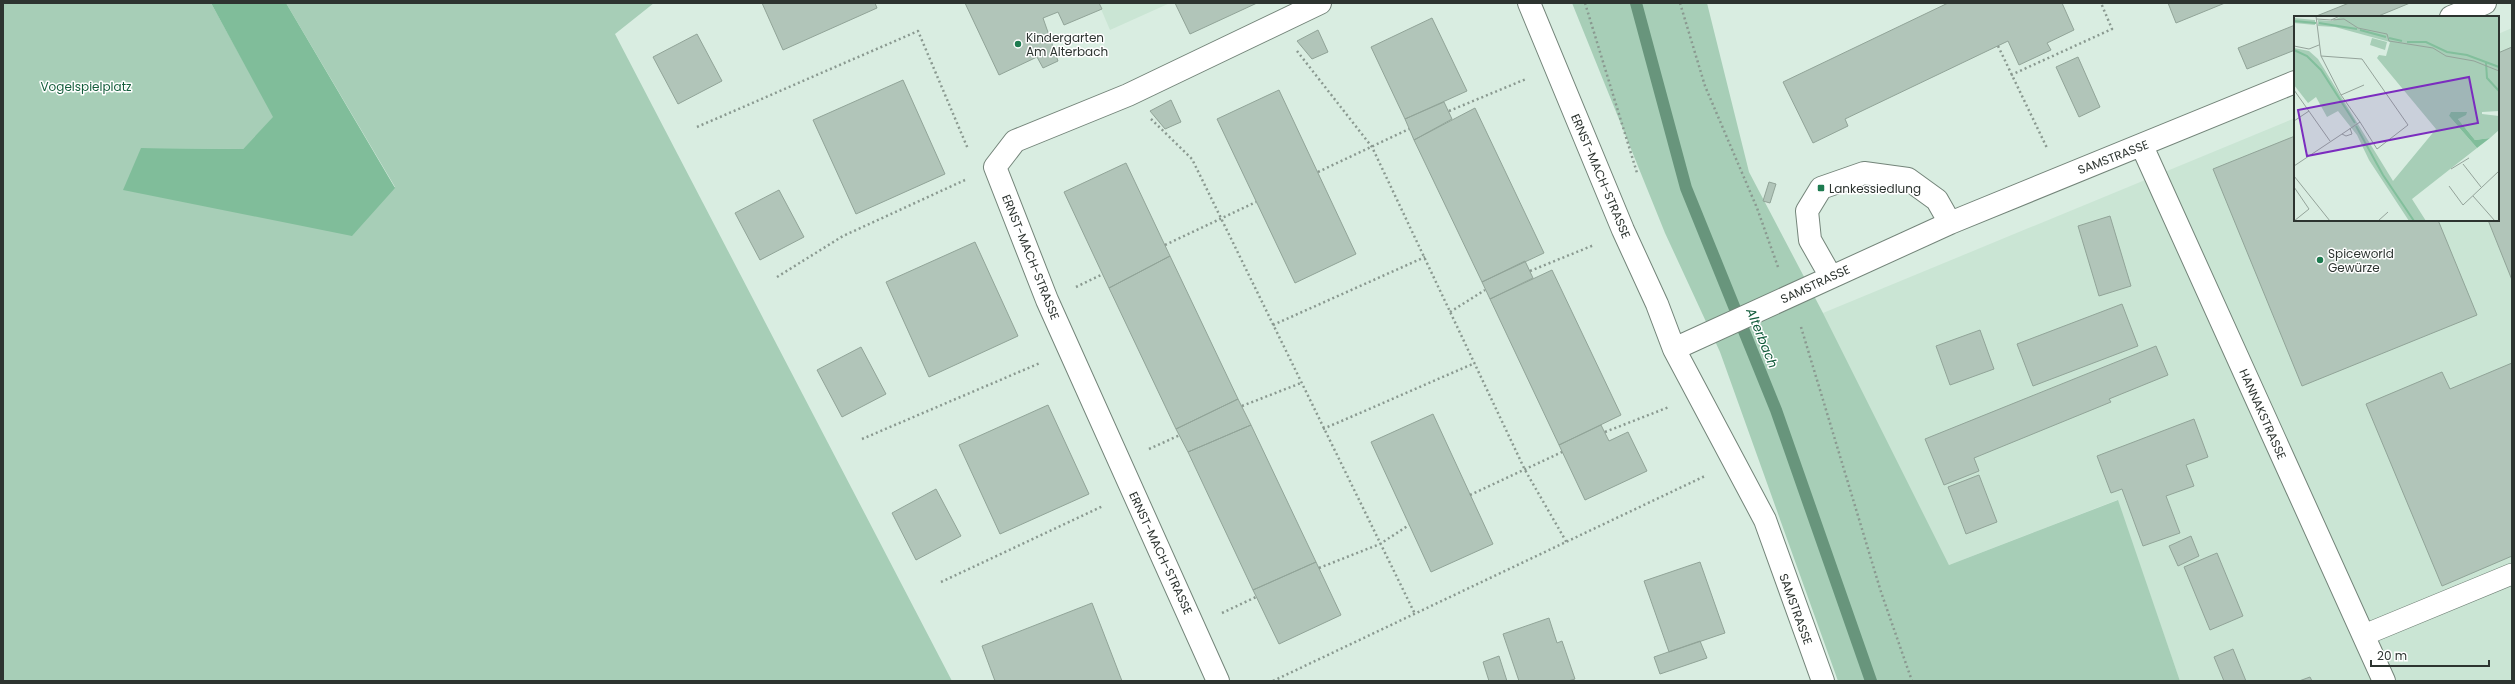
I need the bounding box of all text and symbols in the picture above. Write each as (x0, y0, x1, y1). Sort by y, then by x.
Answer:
inset map (2294, 16, 2499, 221)
place label: Kindergarten Am Alterbach (1026, 29, 1108, 60)
marker: Kindergarten Am Alterbach (1013, 39, 1023, 49)
park label: Vogelspielplatz (40, 78, 132, 95)
street label: ERNST-MACH-STRASSE (1567, 111, 1635, 241)
street label: SAMSTRASSE (2075, 136, 2151, 178)
place label: Lankessiedlung (1829, 180, 1921, 197)
marker: Lankessiedlung (1816, 183, 1826, 193)
street label: ERNST-MACH-STRASSE (998, 192, 1064, 322)
place label: Spiceworld Gewürze (2328, 245, 2394, 276)
marker: Spiceworld Gewürze (2315, 255, 2325, 265)
street label: SAMSTRASSE (1778, 261, 1852, 307)
water label: Alterbach (1741, 304, 1783, 371)
street label: HANNAKSTRASSE (2235, 366, 2291, 462)
street label: ERNST-MACH-STRASSE (1125, 489, 1197, 617)
street label: SAMSTRASSE (1775, 571, 1817, 647)
scale bar (2371, 642, 2489, 668)
text: 20 m (2377, 647, 2407, 664)

